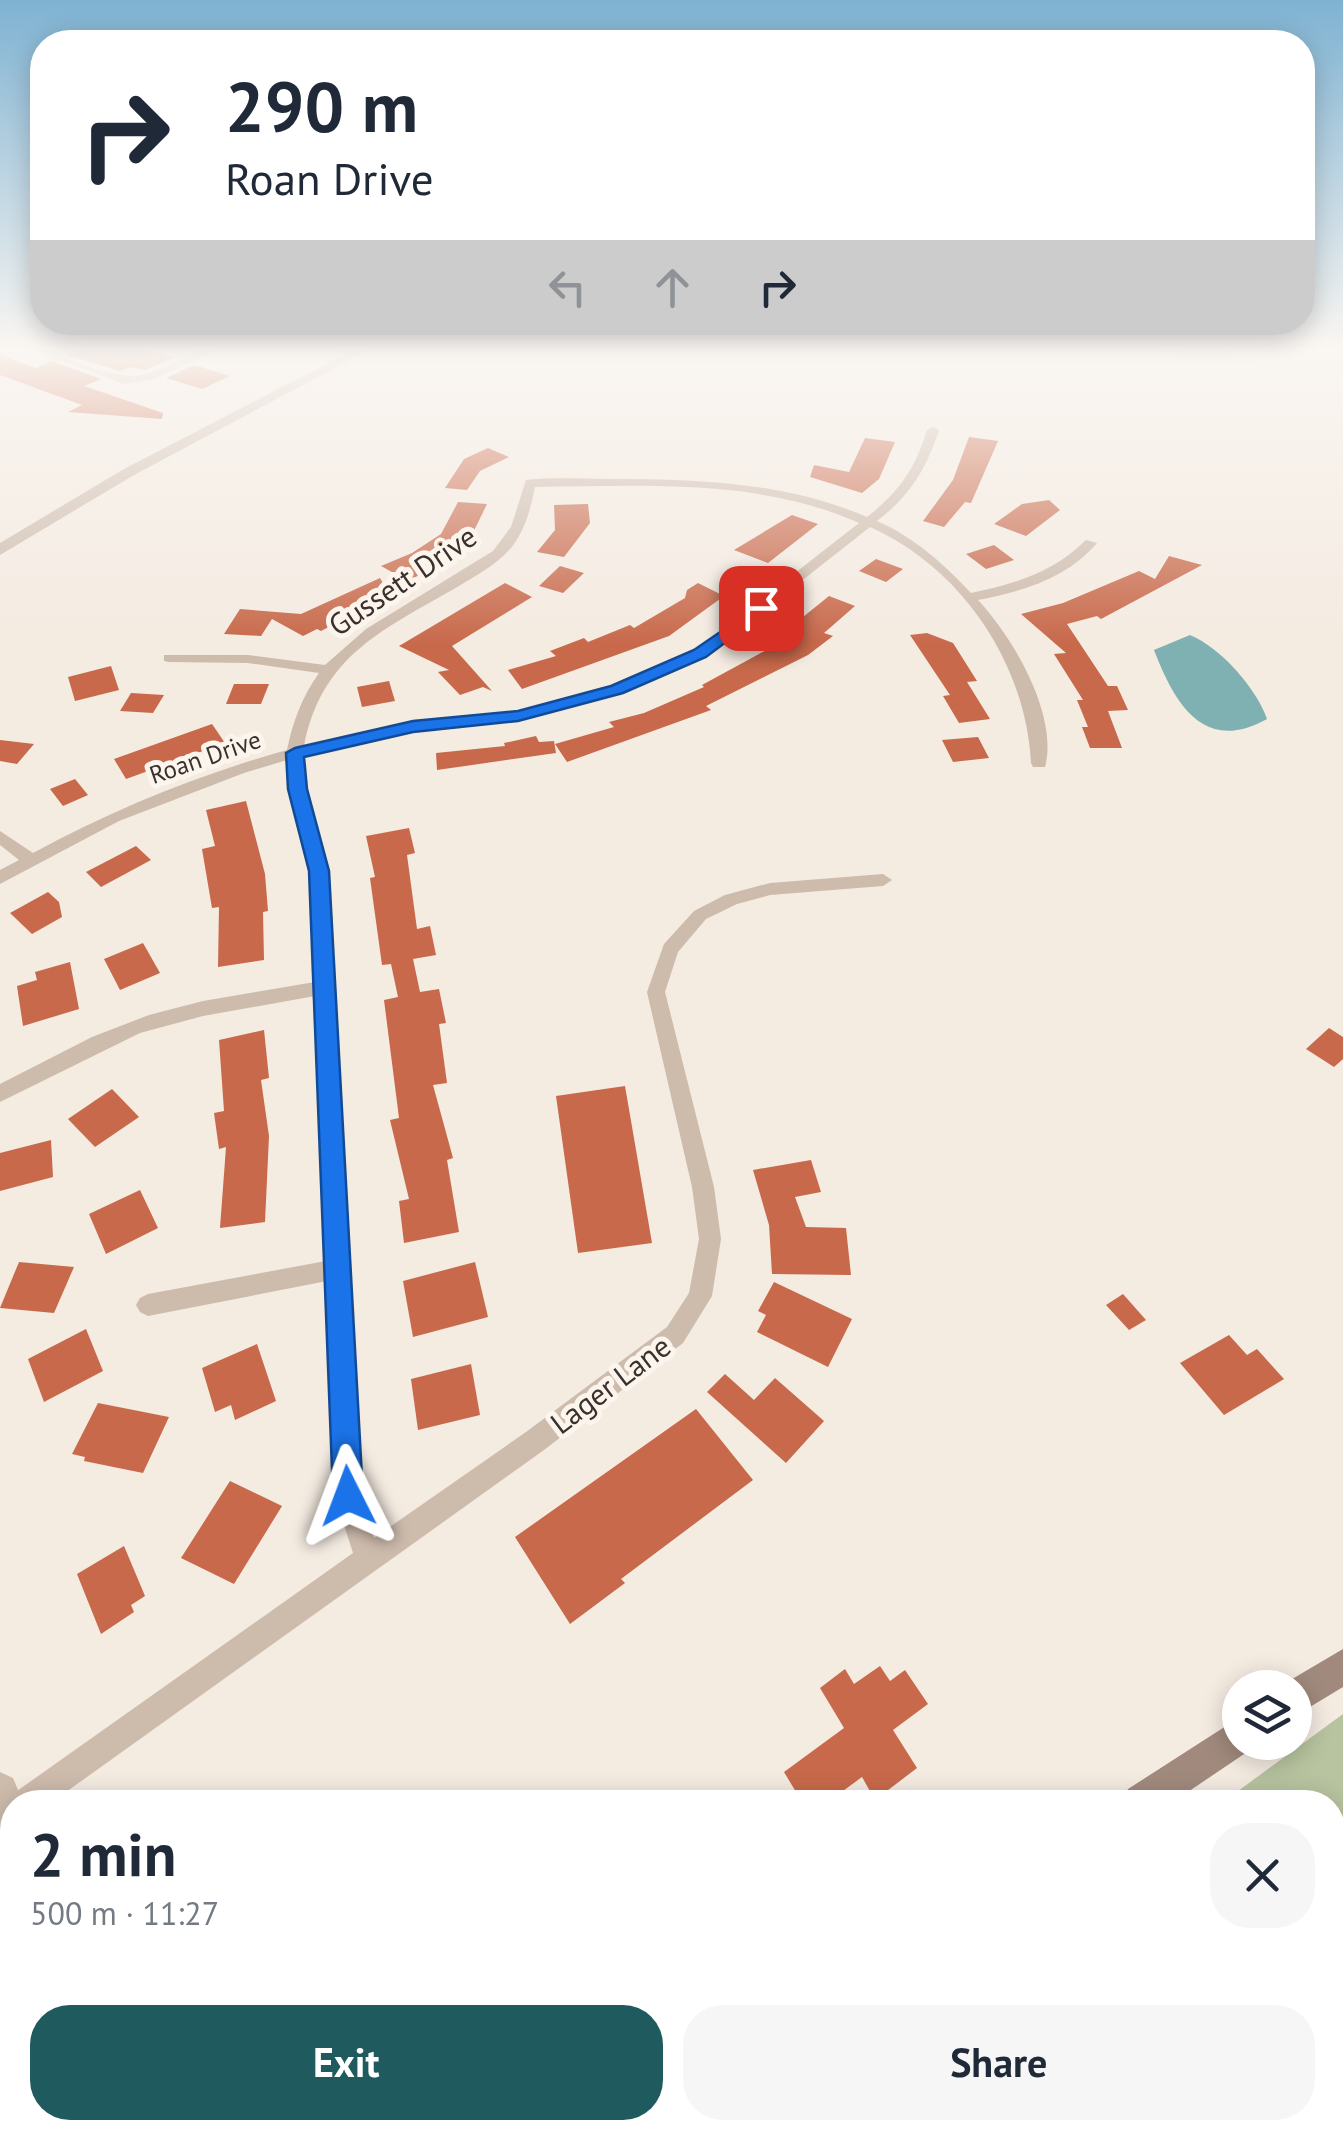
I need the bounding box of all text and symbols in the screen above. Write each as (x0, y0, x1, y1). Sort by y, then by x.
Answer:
text: 290 m (225, 61, 418, 151)
icon: right (60, 70, 190, 200)
text: Roan Drive (225, 149, 434, 207)
icon: left (540, 260, 595, 315)
icon: ahead (645, 260, 700, 315)
icon: right (750, 260, 805, 315)
street label: Gussett Drive (320, 516, 484, 644)
pin (719, 566, 804, 651)
icon: arrive (734, 581, 789, 636)
street label: Roan Drive (145, 723, 265, 791)
street label: Lager Lane (542, 1326, 678, 1442)
position arrow (296, 1444, 400, 1548)
map controls (1222, 1670, 1312, 1760)
button: layers (1222, 1670, 1312, 1760)
text: 2 min (30, 1815, 176, 1893)
button: close (1210, 1823, 1315, 1928)
text: 500 m · 11:27 (30, 1892, 219, 1934)
button: Exit (30, 2005, 663, 2120)
button: Share (683, 2005, 1315, 2120)

